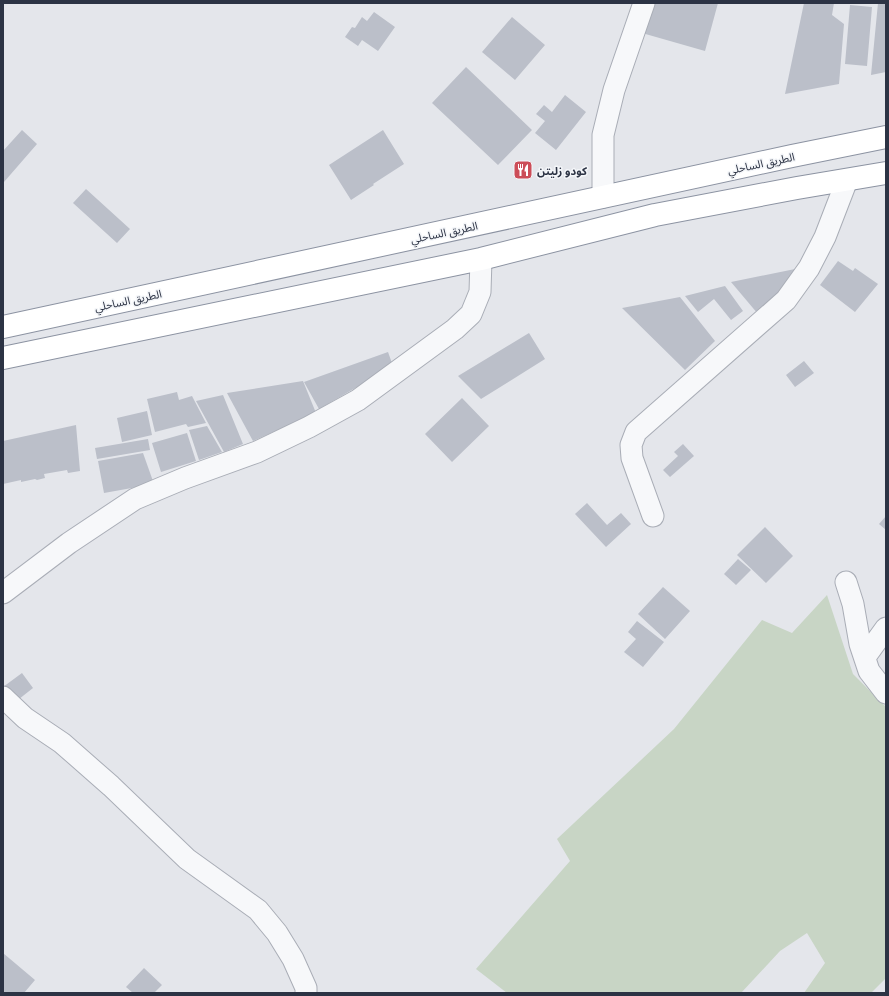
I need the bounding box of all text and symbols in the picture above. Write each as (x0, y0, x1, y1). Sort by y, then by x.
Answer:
street label: الطريق الساحلي (726, 150, 796, 180)
restaurant icon: كودو زليتن (512, 159, 534, 181)
place label: كودو زليتن (537, 164, 588, 178)
street label: الطريق الساحلي (409, 219, 479, 249)
street label: الطريق الساحلي (93, 287, 163, 317)

